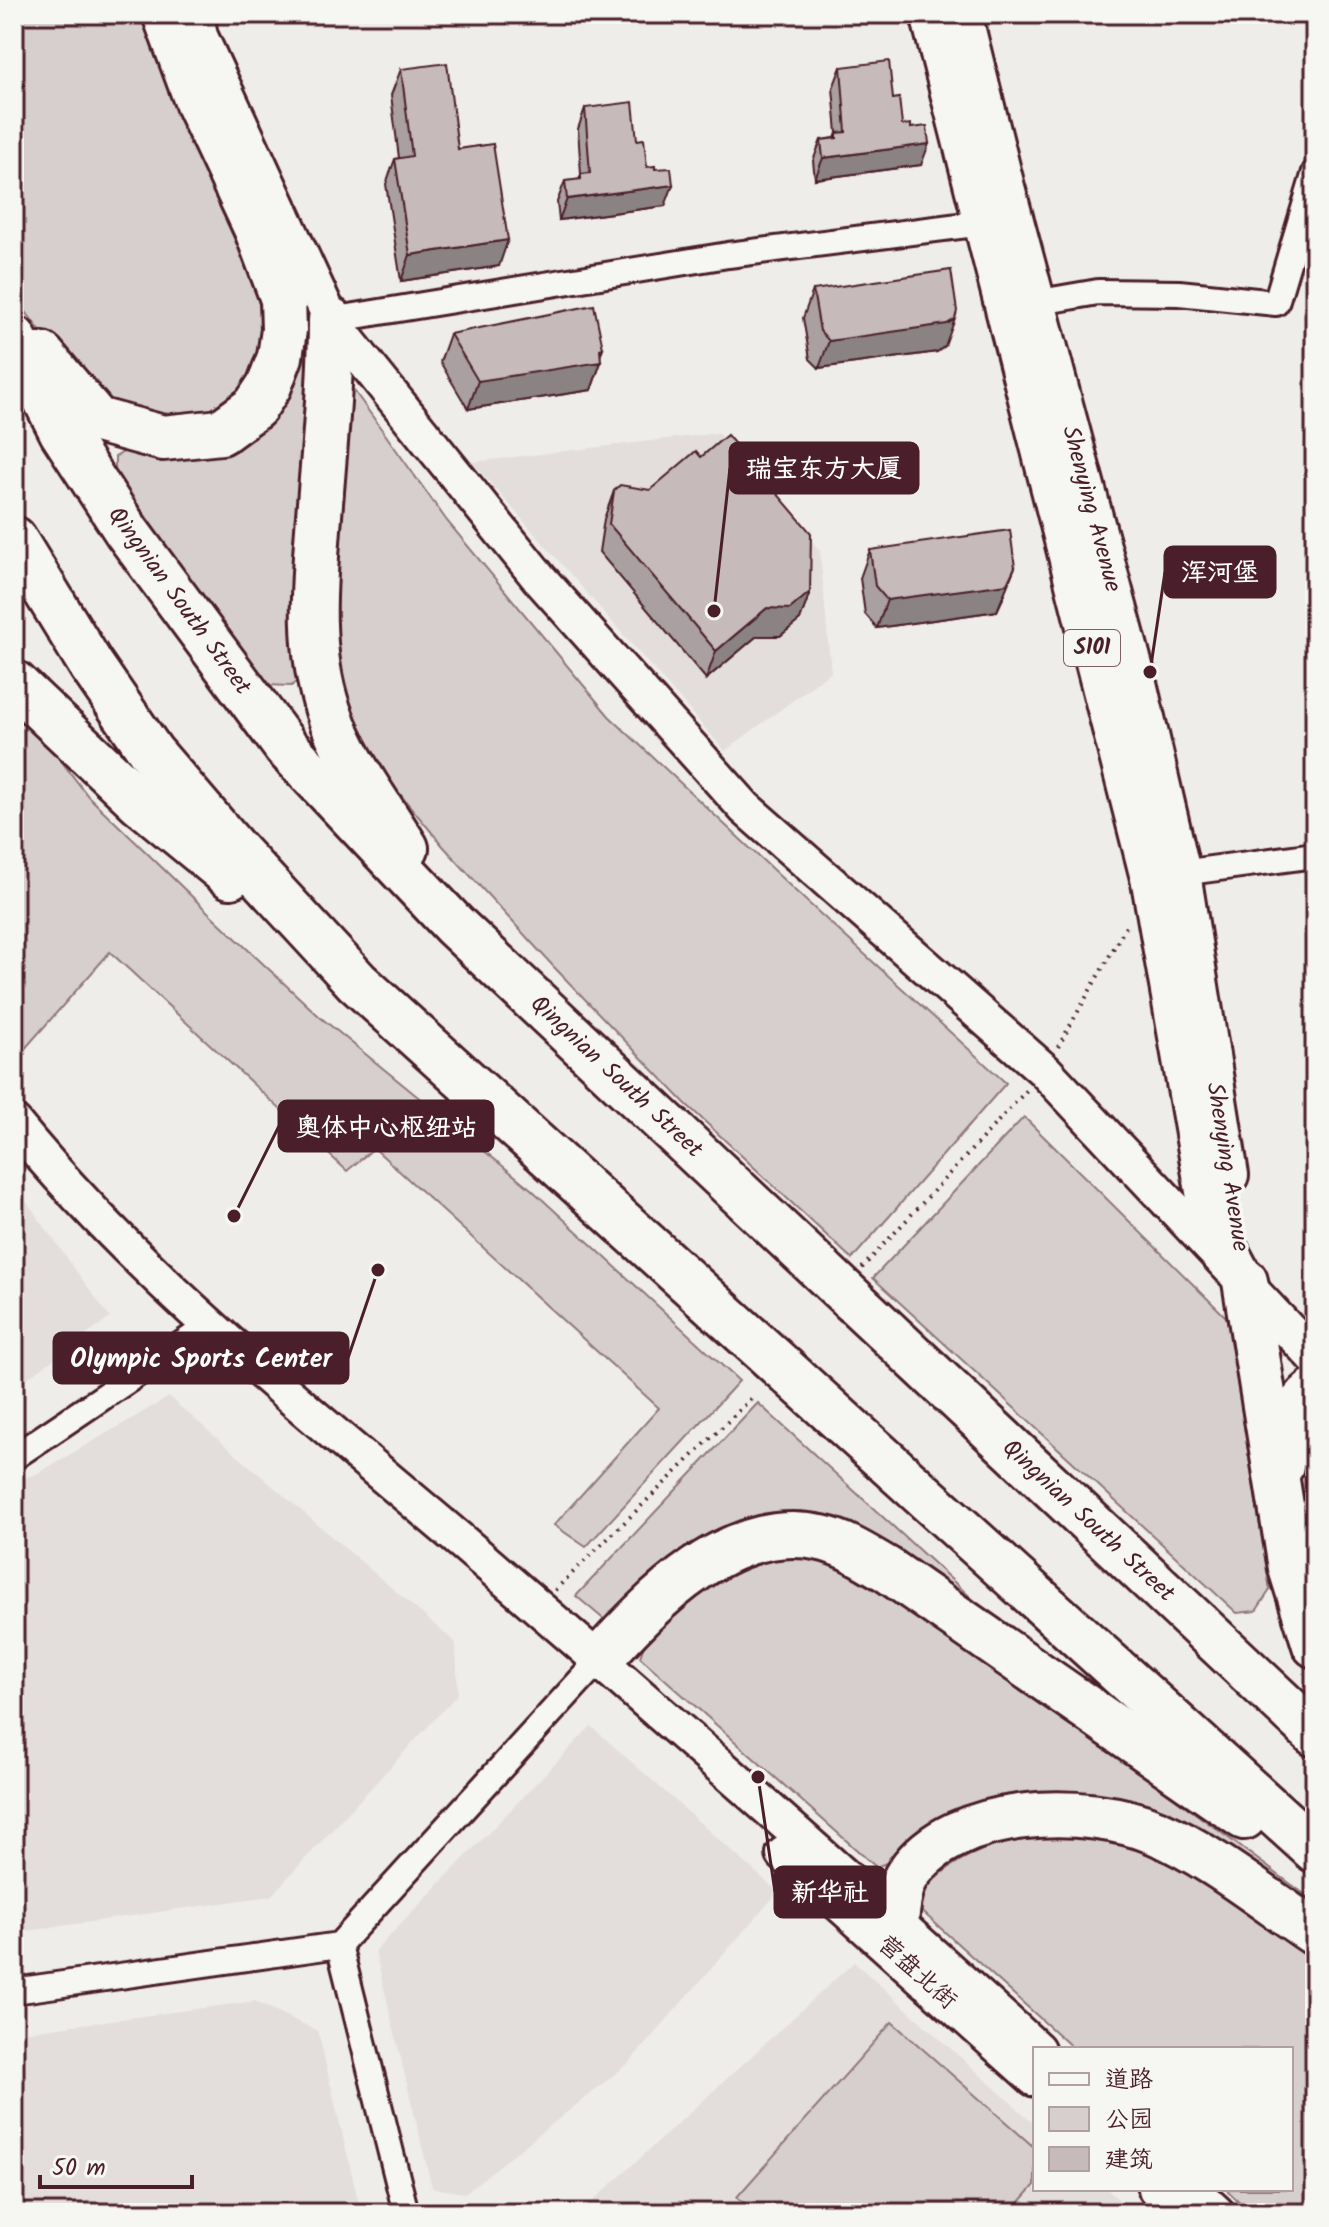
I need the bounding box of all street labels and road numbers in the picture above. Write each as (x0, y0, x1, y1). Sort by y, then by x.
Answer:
street label: Shenying Avenue (1050, 422, 1132, 597)
street label: Qingnian South Street (97, 498, 261, 704)
road number: S101 (1064, 630, 1120, 666)
street label: Qingnian South Street (520, 986, 712, 1169)
street label: Shenying Avenue (1194, 1080, 1260, 1255)
street label: Qingnian South Street (992, 1430, 1184, 1613)
street label: 营盘北街 (868, 1926, 966, 2020)

